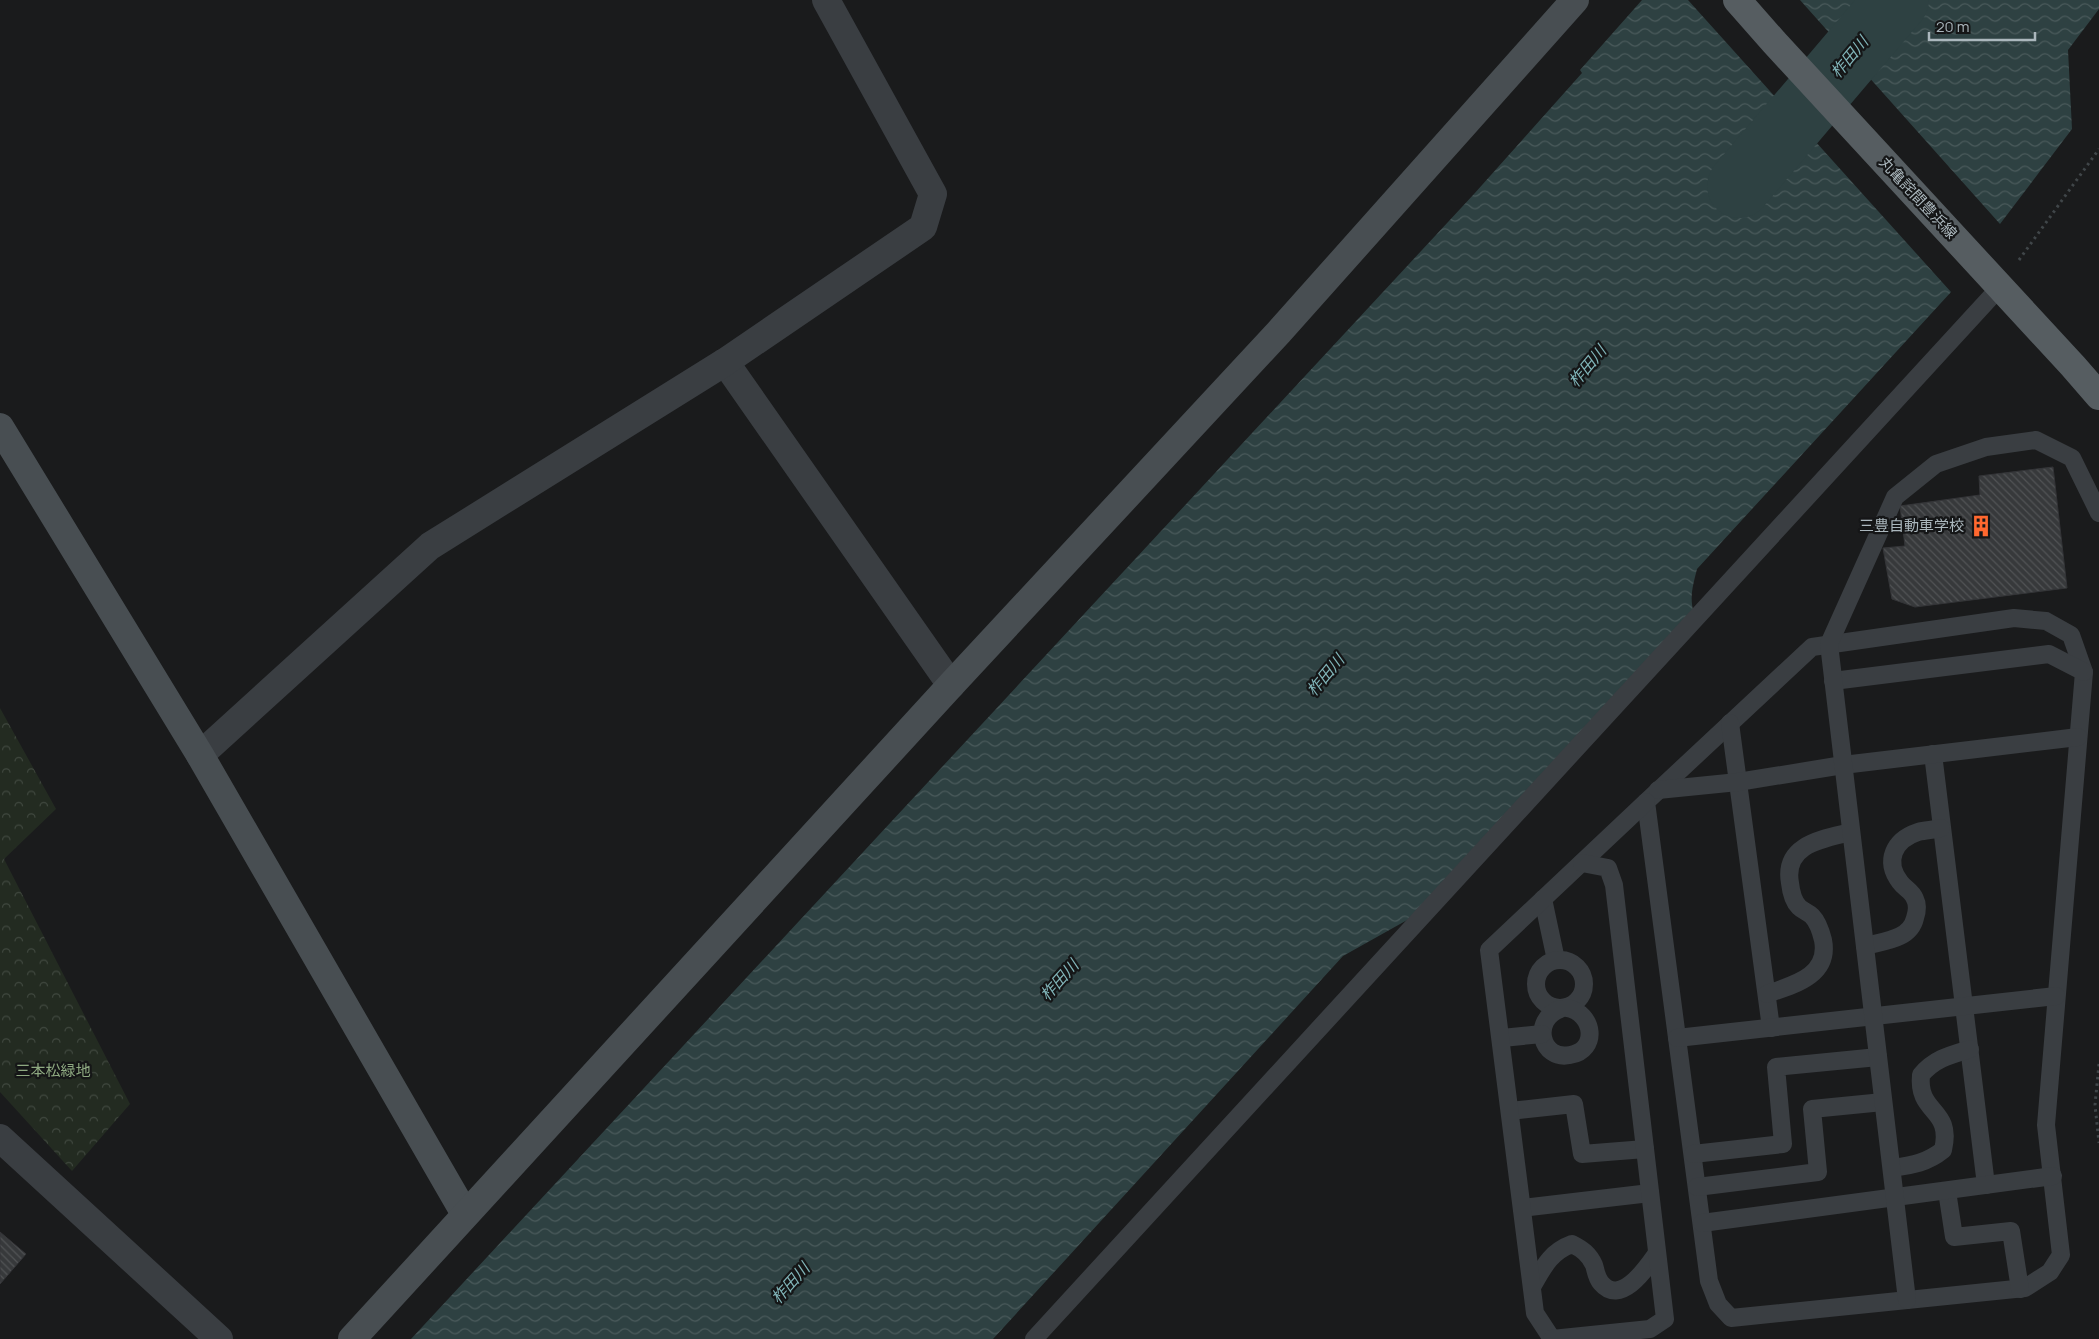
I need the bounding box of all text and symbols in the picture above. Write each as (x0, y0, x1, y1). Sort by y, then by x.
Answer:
scale bar (1929, 10, 2035, 42)
text: 20 m (1936, 16, 1969, 37)
water label: 柞田川 (1825, 30, 1874, 82)
street label: 丸亀詫間豊浜線 (1875, 152, 1962, 243)
water label: 柞田川 (1563, 339, 1612, 391)
building icon: 三豊自動車学校 (1968, 513, 1994, 539)
place label: 三豊自動車学校 (1859, 515, 1964, 536)
water label: 柞田川 (1301, 648, 1350, 700)
water label: 柞田川 (1035, 953, 1085, 1005)
park label: 三本松緑地 (15, 1060, 91, 1081)
water label: 柞田川 (766, 1256, 816, 1308)

